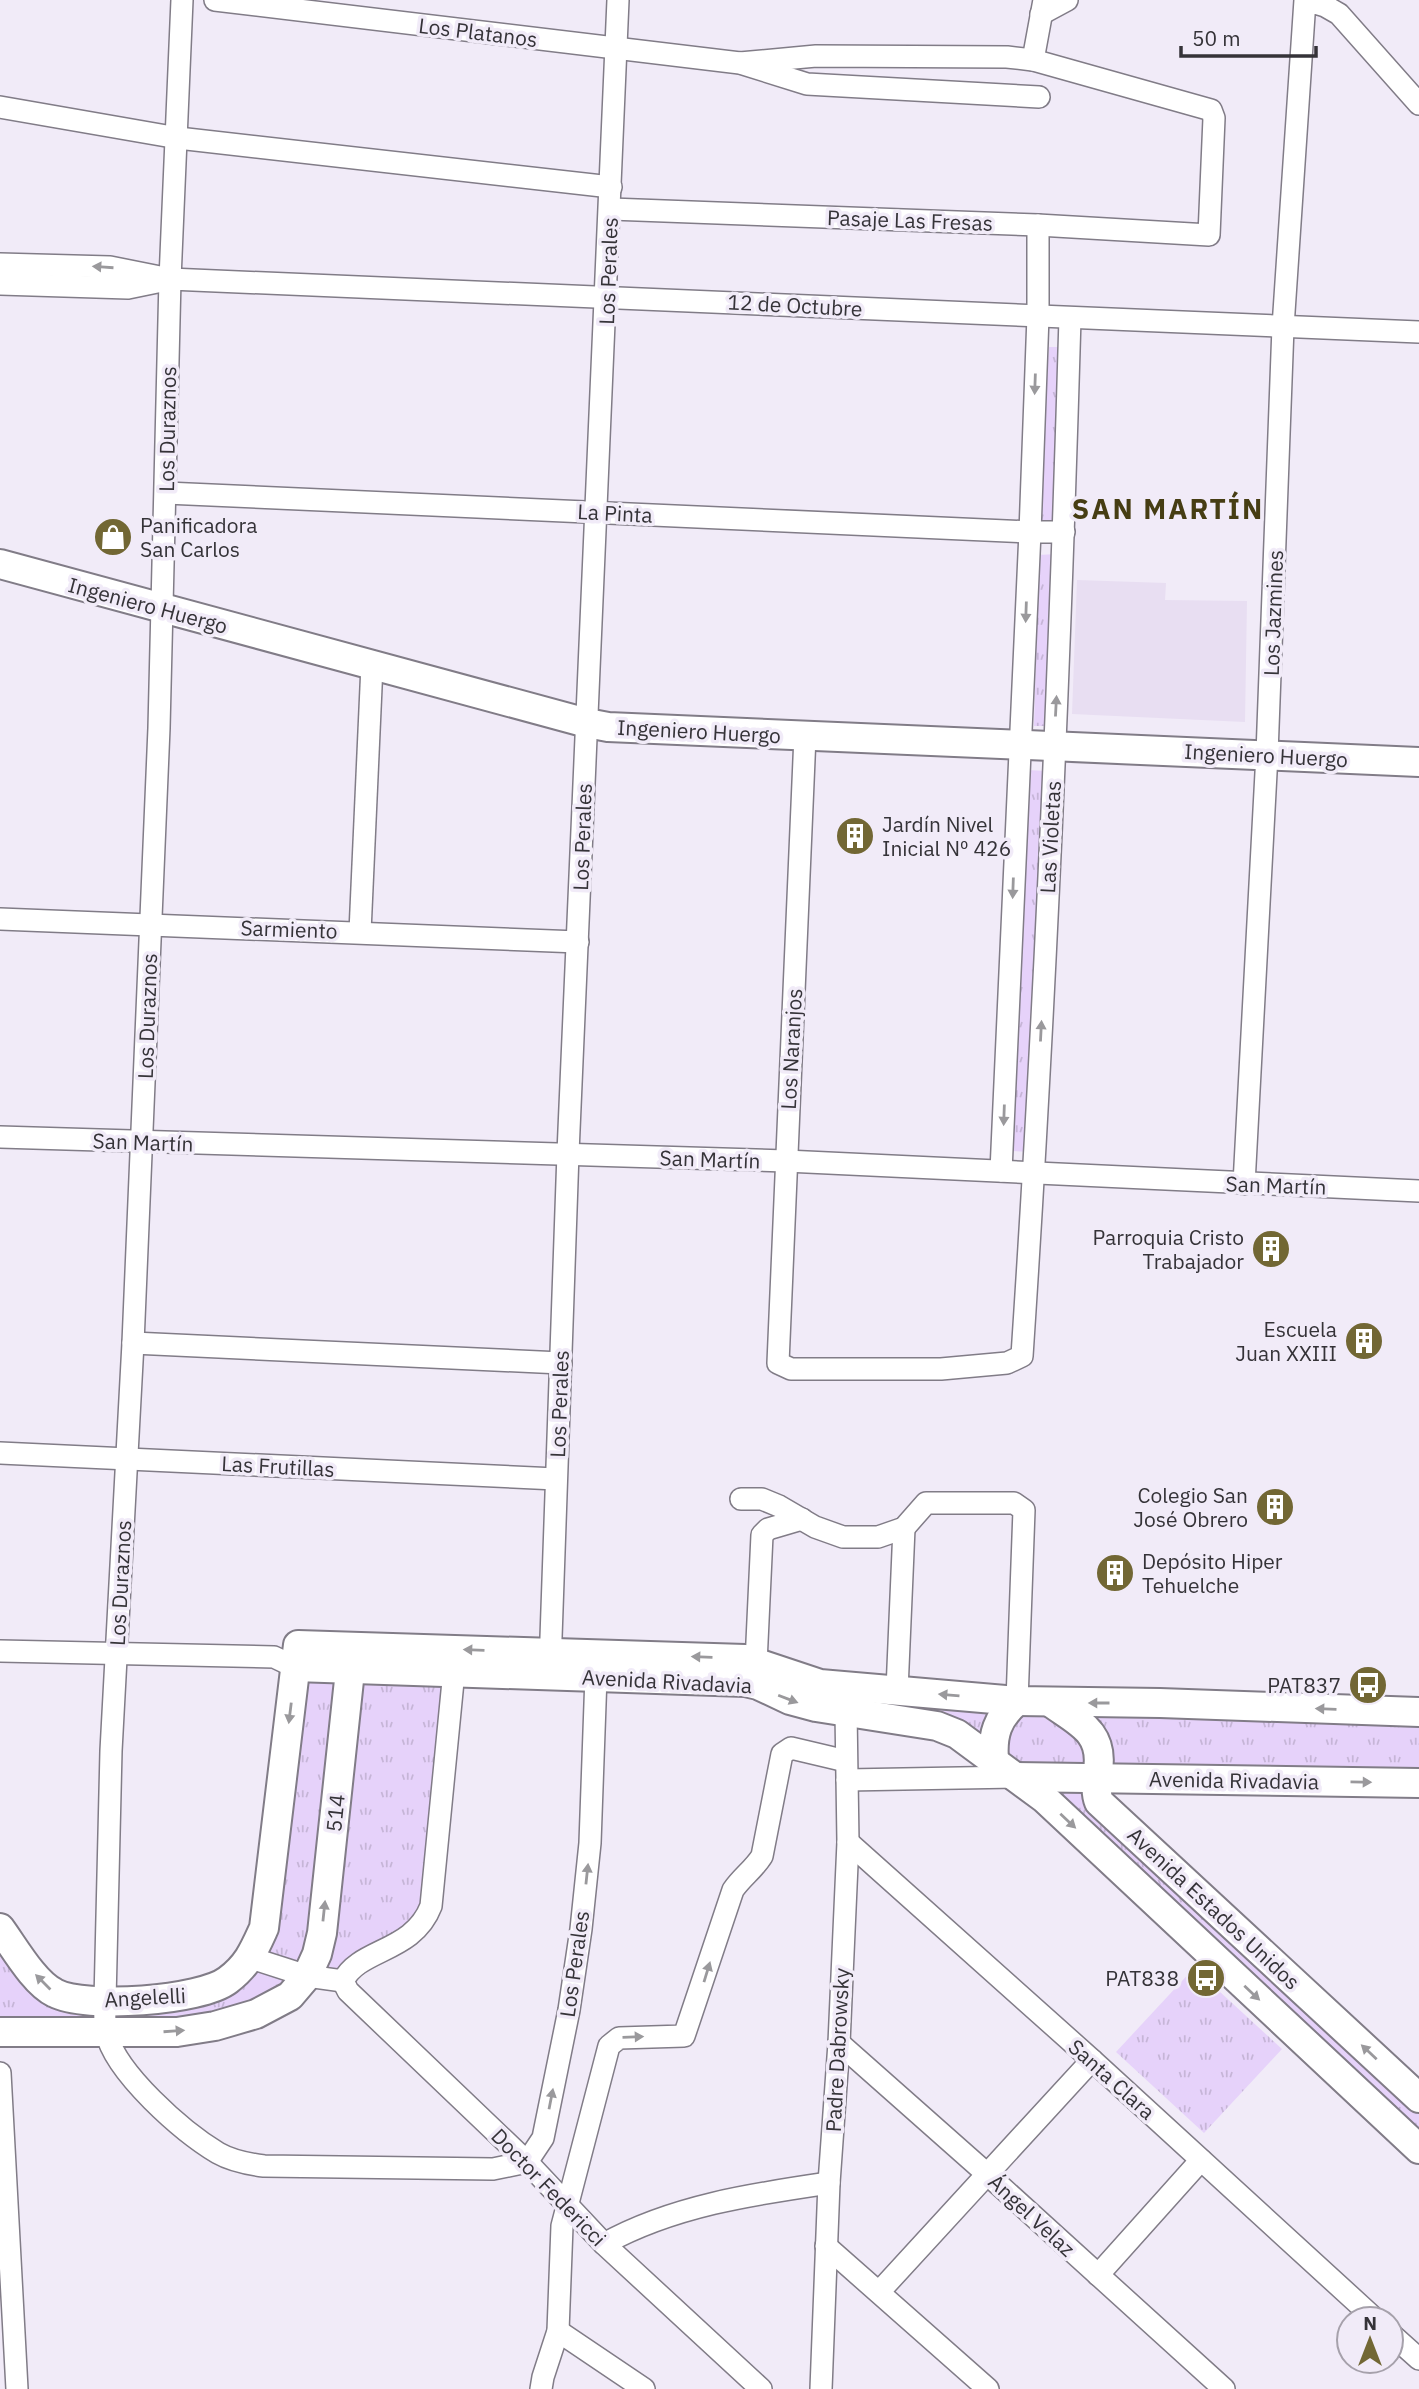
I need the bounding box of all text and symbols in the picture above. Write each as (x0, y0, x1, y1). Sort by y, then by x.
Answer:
street label: Los Platanos (417, 11, 539, 53)
scale bar (1181, 14, 1316, 58)
text: 50 m (1192, 24, 1241, 52)
street label: Pasaje Las Fresas (827, 203, 993, 237)
street label: Los Perales (592, 217, 624, 325)
one-way arrow (92, 261, 114, 272)
street label: 12 de Octubre (727, 287, 863, 323)
street label: Los Duraznos (152, 366, 182, 492)
one-way arrow (1030, 373, 1041, 395)
district label: SAN MARTÍN (1072, 490, 1264, 527)
street label: La Pinta (577, 497, 653, 529)
place label: Panificadora San Carlos (140, 511, 257, 563)
shop icon: Panificadora San Carlos (92, 516, 134, 558)
street label: Los Jazmines (1257, 549, 1289, 677)
street label: Ingeniero Huergo (65, 570, 231, 640)
one-way arrow (1021, 601, 1032, 623)
one-way arrow (1051, 695, 1062, 717)
street label: Ingeniero Huergo (616, 713, 782, 749)
street label: Ingeniero Huergo (1183, 737, 1349, 773)
street label: Las Violetas (1033, 780, 1067, 894)
street label: Los Perales (566, 783, 598, 891)
place label: Jardín Nivel Inicial Nº 426 (882, 810, 1011, 862)
building icon: Jardín Nivel Inicial Nº 426 (834, 815, 876, 857)
one-way arrow (1007, 877, 1018, 899)
street label: Sarmiento (240, 913, 338, 945)
street label: Los Duraznos (131, 953, 163, 1079)
street label: Los Naranjos (774, 988, 808, 1110)
one-way arrow (1036, 1020, 1047, 1042)
one-way arrow (998, 1104, 1009, 1126)
street label: San Martín (92, 1126, 194, 1158)
street label: San Martín (659, 1143, 761, 1175)
street label: San Martín (1225, 1169, 1327, 1201)
place label: Parroquia Cristo Trabajador (1093, 1223, 1244, 1275)
building icon: Parroquia Cristo Trabajador (1250, 1228, 1292, 1270)
place label: Escuela Juan XXIII (1235, 1315, 1337, 1367)
building icon: Escuela Juan XXIII (1343, 1320, 1385, 1362)
street label: Los Perales (543, 1350, 575, 1458)
street label: Las Frutillas (221, 1449, 335, 1483)
place label: Colegio San José Obrero (1133, 1481, 1248, 1533)
building icon: Colegio San José Obrero (1254, 1486, 1296, 1528)
street label: Los Duraznos (103, 1519, 137, 1647)
place label: Depósito Hiper Tehuelche (1142, 1547, 1283, 1599)
building icon: Depósito Hiper Tehuelche (1094, 1552, 1136, 1594)
one-way arrow (463, 1645, 485, 1656)
one-way arrow (690, 1652, 712, 1663)
street label: Avenida Rivadavia (581, 1663, 753, 1699)
bus stop icon: PAT837 (1347, 1664, 1389, 1706)
place label: PAT837 (1267, 1671, 1341, 1699)
one-way arrow (938, 1689, 960, 1700)
one-way arrow (778, 1693, 799, 1704)
one-way arrow (1088, 1697, 1110, 1709)
one-way arrow (284, 1702, 295, 1724)
one-way arrow (1315, 1703, 1337, 1714)
street label: Avenida Rivadavia (1149, 1765, 1319, 1795)
one-way arrow (1351, 1776, 1373, 1787)
street label: 514 (319, 1793, 351, 1833)
one-way arrow (1059, 1812, 1076, 1828)
street label: Avenida Estados Unidos (1122, 1821, 1306, 1995)
one-way arrow (581, 1863, 592, 1885)
one-way arrow (319, 1900, 330, 1922)
street label: Los Perales (553, 1909, 595, 2019)
bus stop icon: PAT838 (1185, 1957, 1227, 1999)
one-way arrow (702, 1961, 713, 1982)
place label: PAT838 (1105, 1964, 1179, 1992)
street label: Padre Dabrowsky (819, 1967, 855, 2133)
one-way arrow (34, 1974, 51, 1991)
street label: Angelelli (103, 1981, 187, 2013)
one-way arrow (1243, 1985, 1260, 2001)
one-way arrow (163, 2025, 185, 2036)
one-way arrow (622, 2032, 644, 2043)
street label: Santa Clara (1063, 2033, 1161, 2125)
one-way arrow (1361, 2044, 1378, 2060)
one-way arrow (545, 2088, 556, 2110)
street label: Doctor Federicci (486, 2122, 612, 2252)
street label: Ángel Velaz (983, 2168, 1082, 2263)
north arrow (1335, 2305, 1405, 2375)
text: N (1363, 2311, 1377, 2335)

